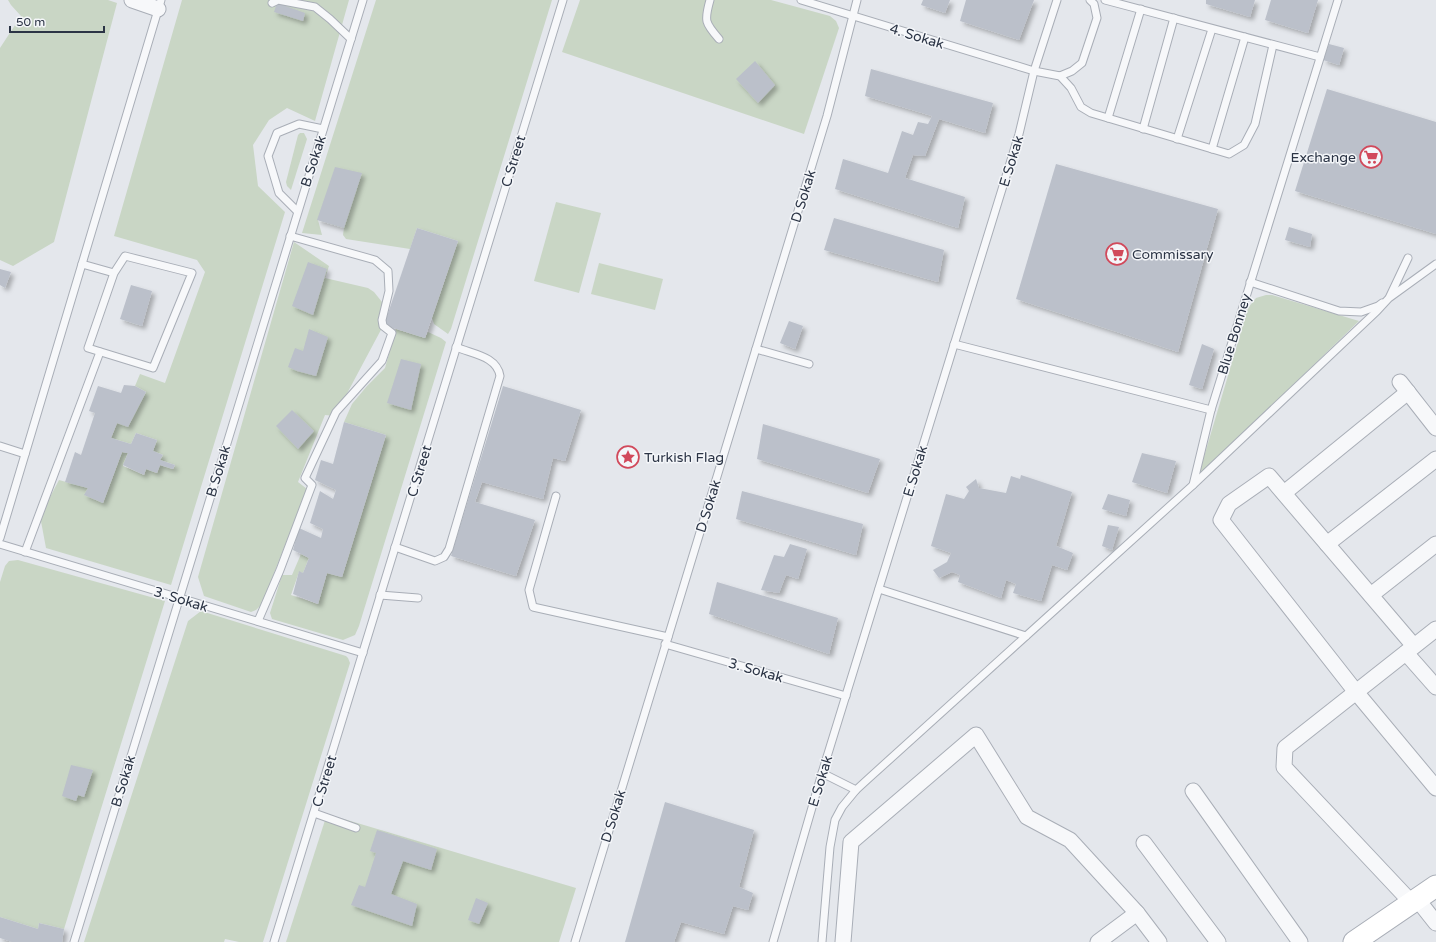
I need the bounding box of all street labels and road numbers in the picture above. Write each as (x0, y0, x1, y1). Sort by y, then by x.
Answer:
street label: 4. Sokak (887, 20, 947, 53)
street label: B Sokak (297, 133, 330, 189)
street label: C Street (498, 133, 530, 189)
street label: E Sokak (996, 133, 1027, 189)
street label: D Sokak (787, 167, 820, 225)
street label: Blue Bonney (1214, 291, 1255, 377)
street label: B Sokak (203, 443, 235, 499)
street label: C Street (404, 443, 436, 499)
street label: E Sokak (900, 443, 931, 499)
street label: D Sokak (692, 477, 725, 535)
street label: 3. Sokak (151, 583, 211, 616)
street label: 3. Sokak (727, 655, 786, 686)
street label: B Sokak (108, 753, 140, 809)
street label: C Street (309, 753, 341, 809)
street label: E Sokak (805, 753, 836, 809)
street label: D Sokak (597, 787, 630, 845)

